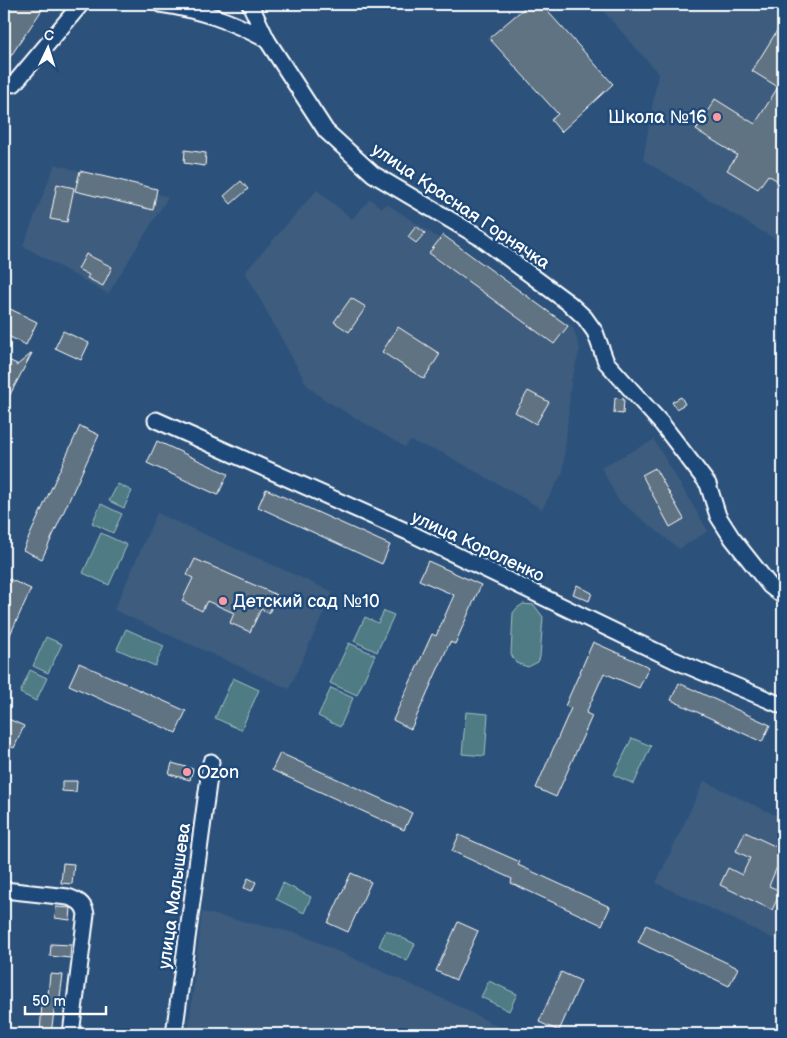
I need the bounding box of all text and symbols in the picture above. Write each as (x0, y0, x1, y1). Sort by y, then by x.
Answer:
north arrow (22, 22, 72, 72)
text: С (43, 27, 55, 44)
place label: Школа №16 (608, 107, 707, 128)
marker: Школа №16 (711, 111, 723, 123)
street label: улица Красная Горнячка (368, 139, 554, 274)
street label: улица Короленко (408, 506, 548, 586)
place label: Детский сад №10 (233, 591, 380, 612)
marker: Детский сад №10 (217, 595, 229, 607)
place label: Ozon (197, 762, 239, 783)
marker: Ozon (181, 766, 193, 778)
street label: улица Малышева (154, 821, 195, 971)
scale bar (25, 983, 106, 1015)
text: 50 m (32, 992, 66, 1011)

